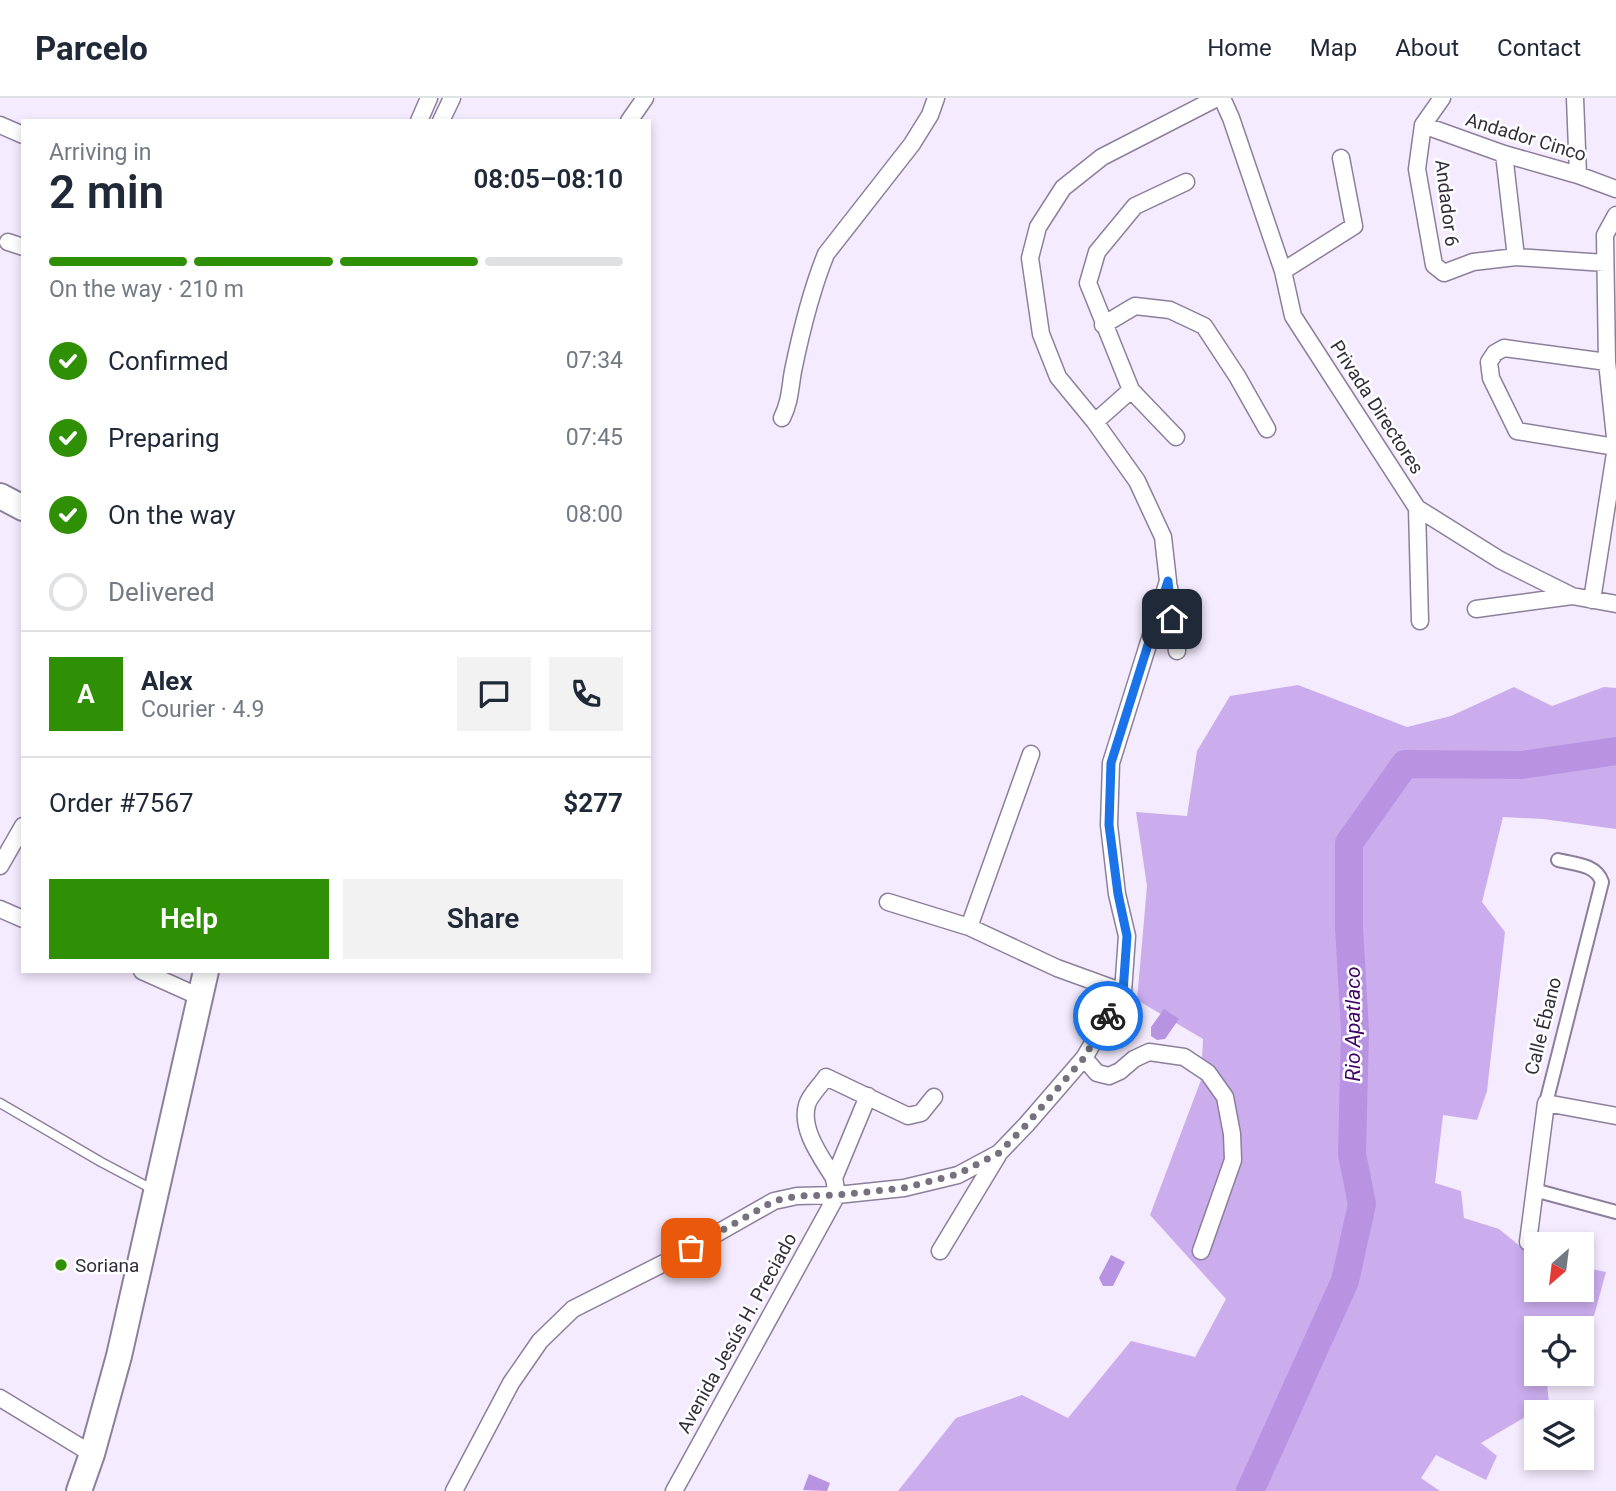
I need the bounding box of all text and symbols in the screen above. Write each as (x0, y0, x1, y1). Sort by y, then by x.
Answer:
text: Parcelo (35, 29, 148, 68)
text: Home (1207, 34, 1272, 62)
text: Map (1310, 34, 1357, 62)
text: About (1395, 34, 1459, 62)
text: Contact (1497, 34, 1581, 62)
street label: Andador Cinco (1463, 108, 1589, 166)
text: Arriving in (49, 139, 152, 166)
street label: Andador 6 (1430, 158, 1464, 248)
text: 08:05–08:10 (473, 164, 623, 194)
text: 2 min (49, 165, 164, 219)
text: On the way · 210 m (49, 276, 244, 303)
street label: Privada Directores (1325, 336, 1429, 478)
icon: check (49, 342, 87, 380)
text: Confirmed (108, 346, 229, 376)
text: 07:34 (566, 347, 623, 374)
icon: check (49, 419, 87, 457)
text: Preparing (108, 423, 220, 453)
text: 07:45 (566, 424, 623, 451)
icon: check (49, 496, 87, 534)
text: On the way (108, 500, 236, 530)
text: 08:00 (566, 501, 623, 528)
text: Delivered (108, 577, 215, 607)
pin (1142, 589, 1202, 649)
icon: home (1153, 600, 1191, 638)
button: chat (457, 657, 531, 731)
button: phone (549, 657, 623, 731)
text: Alex (141, 666, 193, 696)
text: A (77, 679, 95, 709)
text: Courier · 4.9 (141, 696, 264, 723)
text: Order #7567 (49, 788, 194, 818)
text: $277 (563, 788, 623, 818)
button: Help (49, 879, 329, 959)
button: Share (343, 879, 623, 959)
water label: Rio Apatlaco (1341, 966, 1365, 1082)
street label: Calle Ébano (1520, 975, 1566, 1077)
courier (1073, 981, 1143, 1051)
icon: bike (1089, 997, 1127, 1035)
pin (661, 1218, 721, 1278)
street label: Avenida Jesús H. Preciado (672, 1229, 802, 1437)
icon: bag (672, 1229, 710, 1267)
north arrow (1524, 1232, 1594, 1302)
map controls (1524, 1232, 1594, 1470)
place label: Soriana (75, 1254, 139, 1277)
marker: Soriana (53, 1257, 69, 1273)
button: locate (1524, 1316, 1594, 1386)
button: layers (1524, 1400, 1594, 1470)

